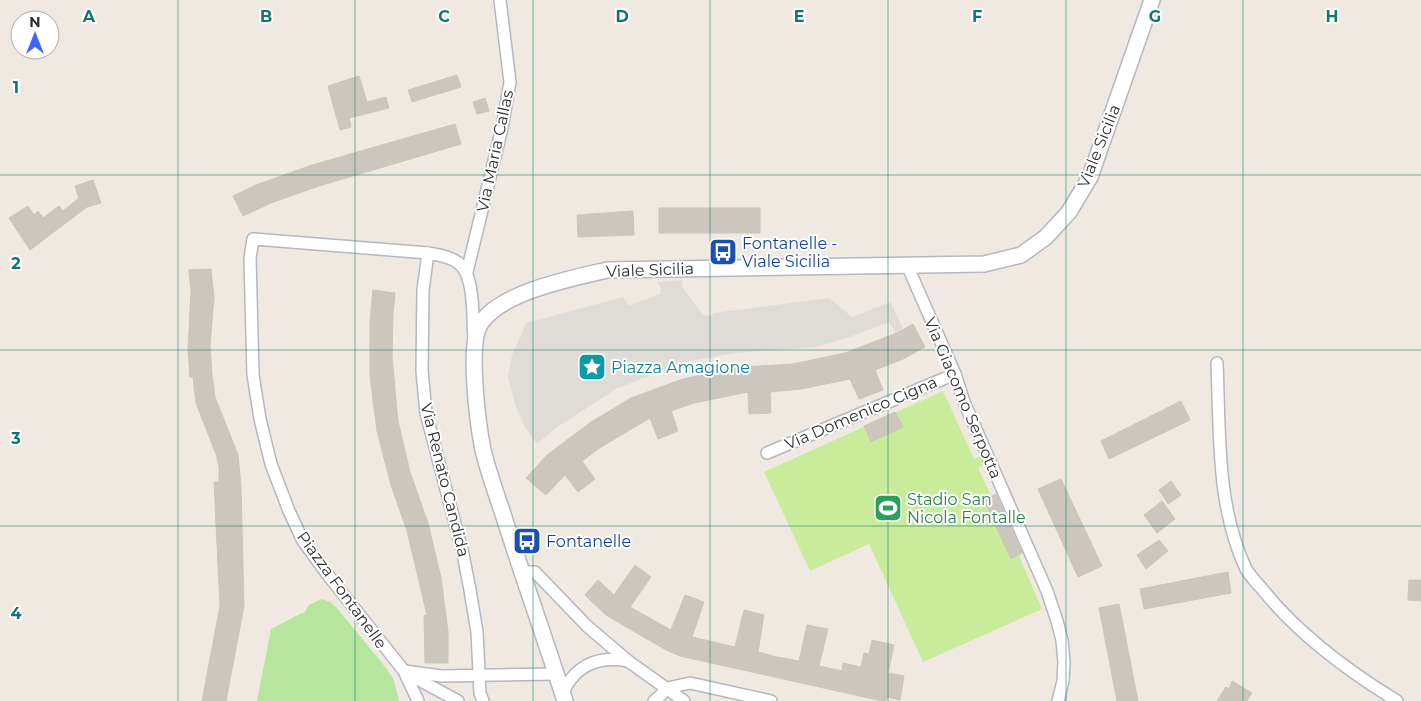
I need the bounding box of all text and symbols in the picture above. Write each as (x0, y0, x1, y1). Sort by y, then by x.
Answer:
text: A (82, 7, 96, 26)
text: B (260, 7, 272, 26)
text: C (438, 7, 450, 26)
text: D (615, 7, 629, 26)
text: E (794, 7, 804, 26)
text: F (972, 7, 982, 26)
text: G (1149, 7, 1161, 26)
text: H (1326, 7, 1338, 26)
north arrow (10, 10, 60, 60)
text: N (29, 13, 41, 31)
text: 1 (13, 78, 19, 97)
street label: Via Maria Callas (473, 88, 517, 214)
street label: Viale Sicilia (1074, 102, 1124, 190)
place label: Fontanelle - Viale Sicilia (742, 234, 837, 271)
bus stop icon: Fontanelle - Viale Sicilia (708, 237, 738, 267)
text: 2 (11, 254, 21, 273)
street label: Viale Sicilia (606, 259, 694, 281)
street label: Via Giacomo Serpotta (920, 314, 1006, 482)
place icon: Piazza Amagione (577, 352, 607, 382)
place label: Piazza Amagione (611, 358, 750, 377)
street label: Via Domenico Cigna (782, 372, 940, 454)
street label: Via Renato Candida (417, 401, 473, 559)
text: 3 (10, 429, 21, 448)
place label: Stadio San Nicola Fontalle (907, 490, 1026, 527)
sports icon: Stadio San Nicola Fontalle (873, 493, 903, 523)
bus stop icon: Fontanelle (512, 526, 542, 556)
street label: Piazza Fontanelle (293, 528, 391, 652)
place label: Fontanelle (546, 532, 631, 551)
text: 4 (10, 604, 22, 623)

